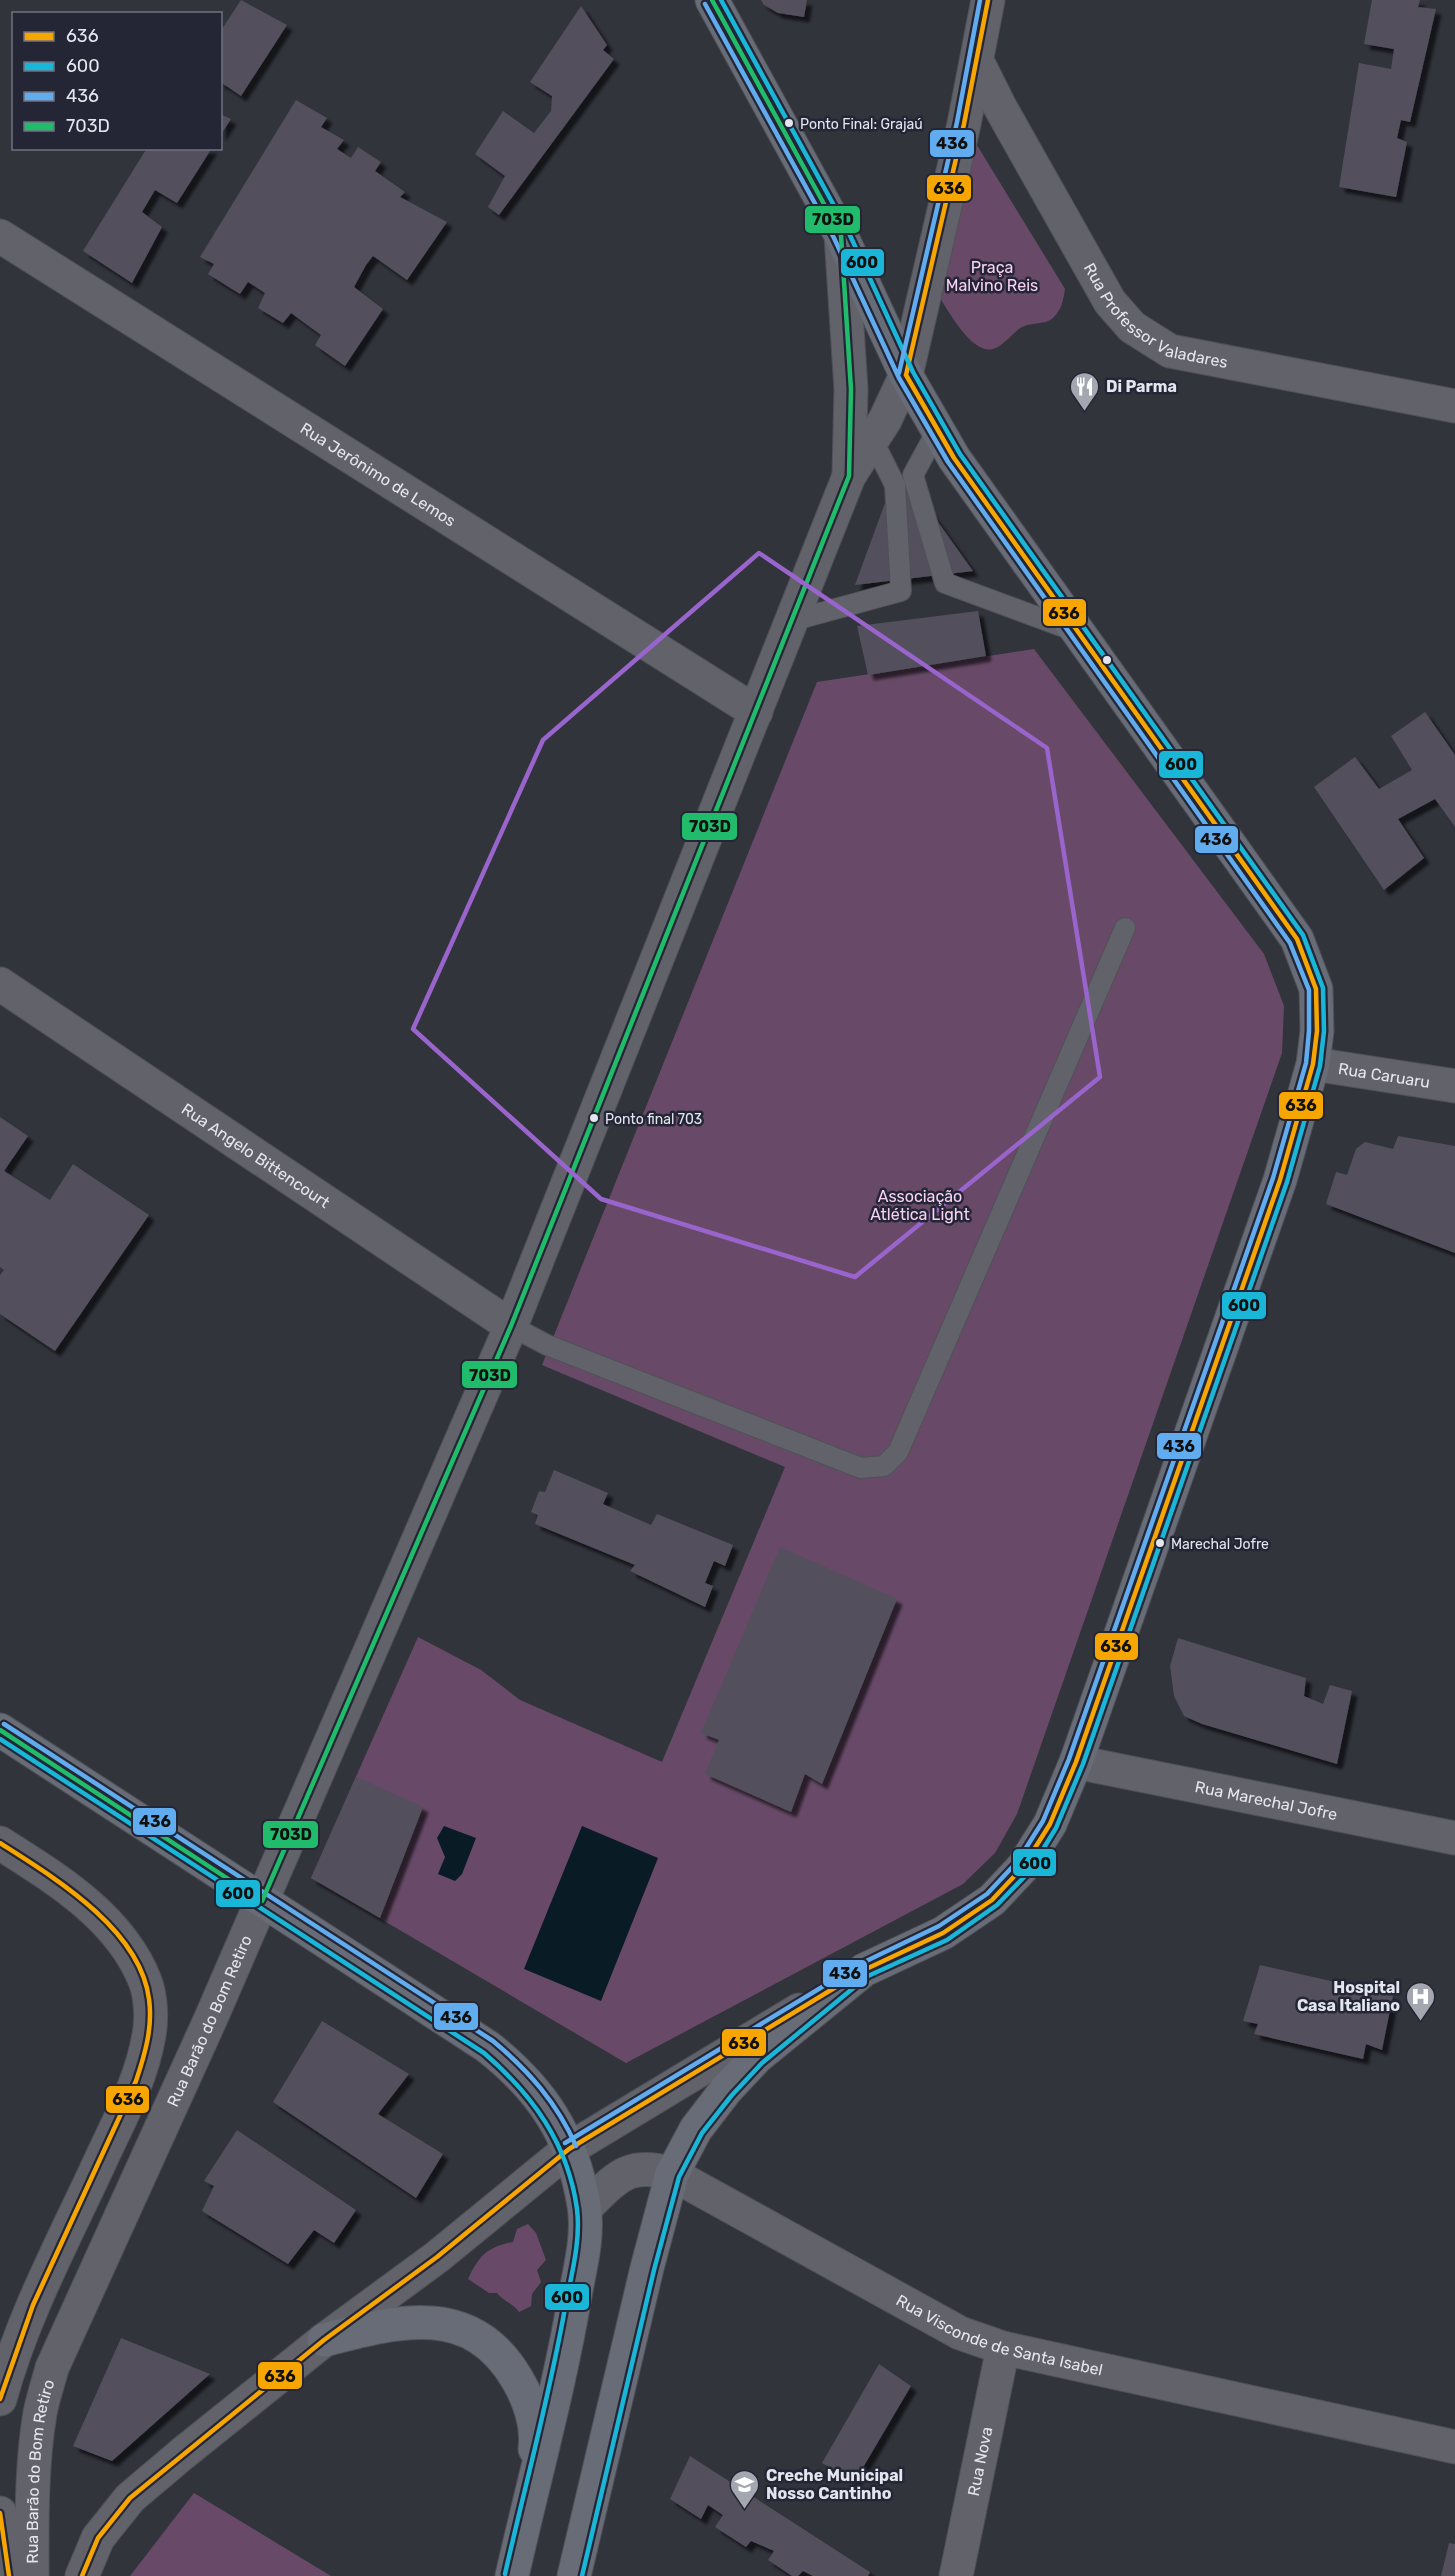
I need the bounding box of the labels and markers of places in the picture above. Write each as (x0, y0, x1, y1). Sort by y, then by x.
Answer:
place label: Ponto Final: Grajaú (800, 116, 923, 133)
marker: Ponto Final: Grajaú (783, 117, 795, 129)
restaurant icon: Di Parma (1069, 370, 1101, 412)
place label: Di Parma (1106, 377, 1177, 396)
unlabelled marker (1101, 654, 1113, 666)
place label: Ponto final 703 (605, 1111, 702, 1128)
marker: Ponto final 703 (588, 1112, 600, 1124)
place label: Marechal Jofre (1171, 1536, 1269, 1553)
marker: Marechal Jofre (1154, 1537, 1166, 1549)
place label: Hospital Casa Italiano (1297, 1978, 1400, 2015)
hospital icon: Hospital Casa Italiano (1405, 1980, 1437, 2022)
place label: Creche Municipal Nosso Cantinho (766, 2466, 903, 2503)
school or university icon: Creche Municipal Nosso Cantinho (729, 2468, 761, 2510)

